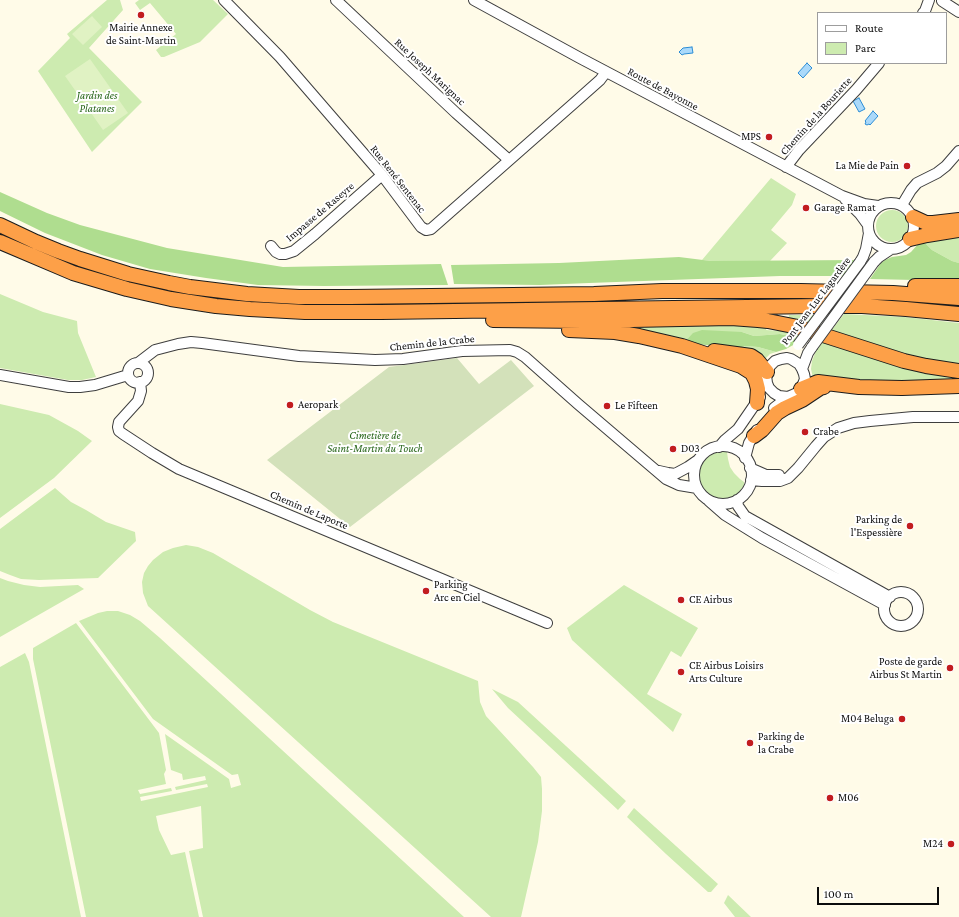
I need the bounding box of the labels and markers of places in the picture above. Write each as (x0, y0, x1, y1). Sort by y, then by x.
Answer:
marker: Mairie Annexe de Saint-Martin (136, 10, 146, 20)
place label: Mairie Annexe de Saint-Martin (106, 21, 176, 47)
place label: MPS (741, 130, 761, 144)
marker: MPS (764, 132, 774, 142)
place label: La Mie de Pain (836, 159, 899, 173)
marker: La Mie de Pain (902, 161, 912, 171)
place label: Garage Ramat (814, 201, 876, 215)
marker: Garage Ramat (801, 203, 811, 213)
place label: Aeropark (298, 398, 338, 412)
place label: Le Fifteen (615, 399, 658, 413)
marker: Aeropark (285, 400, 295, 410)
marker: Le Fifteen (602, 401, 612, 411)
place label: Crabe (813, 425, 839, 439)
marker: Crabe (800, 427, 810, 437)
place label: D03 (681, 442, 700, 456)
marker: D03 (668, 444, 678, 454)
place label: Parking de l'Espessière (851, 513, 902, 539)
marker: Parking de l'Espessière (905, 521, 915, 531)
place label: Parking Arc en Ciel (434, 578, 480, 604)
marker: Parking Arc en Ciel (421, 586, 431, 596)
place label: CE Airbus (689, 593, 732, 607)
marker: CE Airbus (676, 595, 686, 605)
place label: Poste de garde Airbus St Martin (870, 655, 942, 681)
place label: CE Airbus Loisirs Arts Culture (689, 659, 764, 685)
marker: Poste de garde Airbus St Martin (945, 663, 955, 673)
marker: CE Airbus Loisirs Arts Culture (676, 667, 686, 677)
place label: M04 Beluga (841, 712, 894, 726)
marker: M04 Beluga (897, 714, 907, 724)
place label: Parking de la Crabe (758, 730, 804, 756)
marker: Parking de la Crabe (745, 738, 755, 748)
place label: M06 (838, 791, 859, 805)
marker: M06 (825, 793, 835, 803)
place label: M24 (923, 837, 943, 851)
marker: M24 (946, 839, 956, 849)

